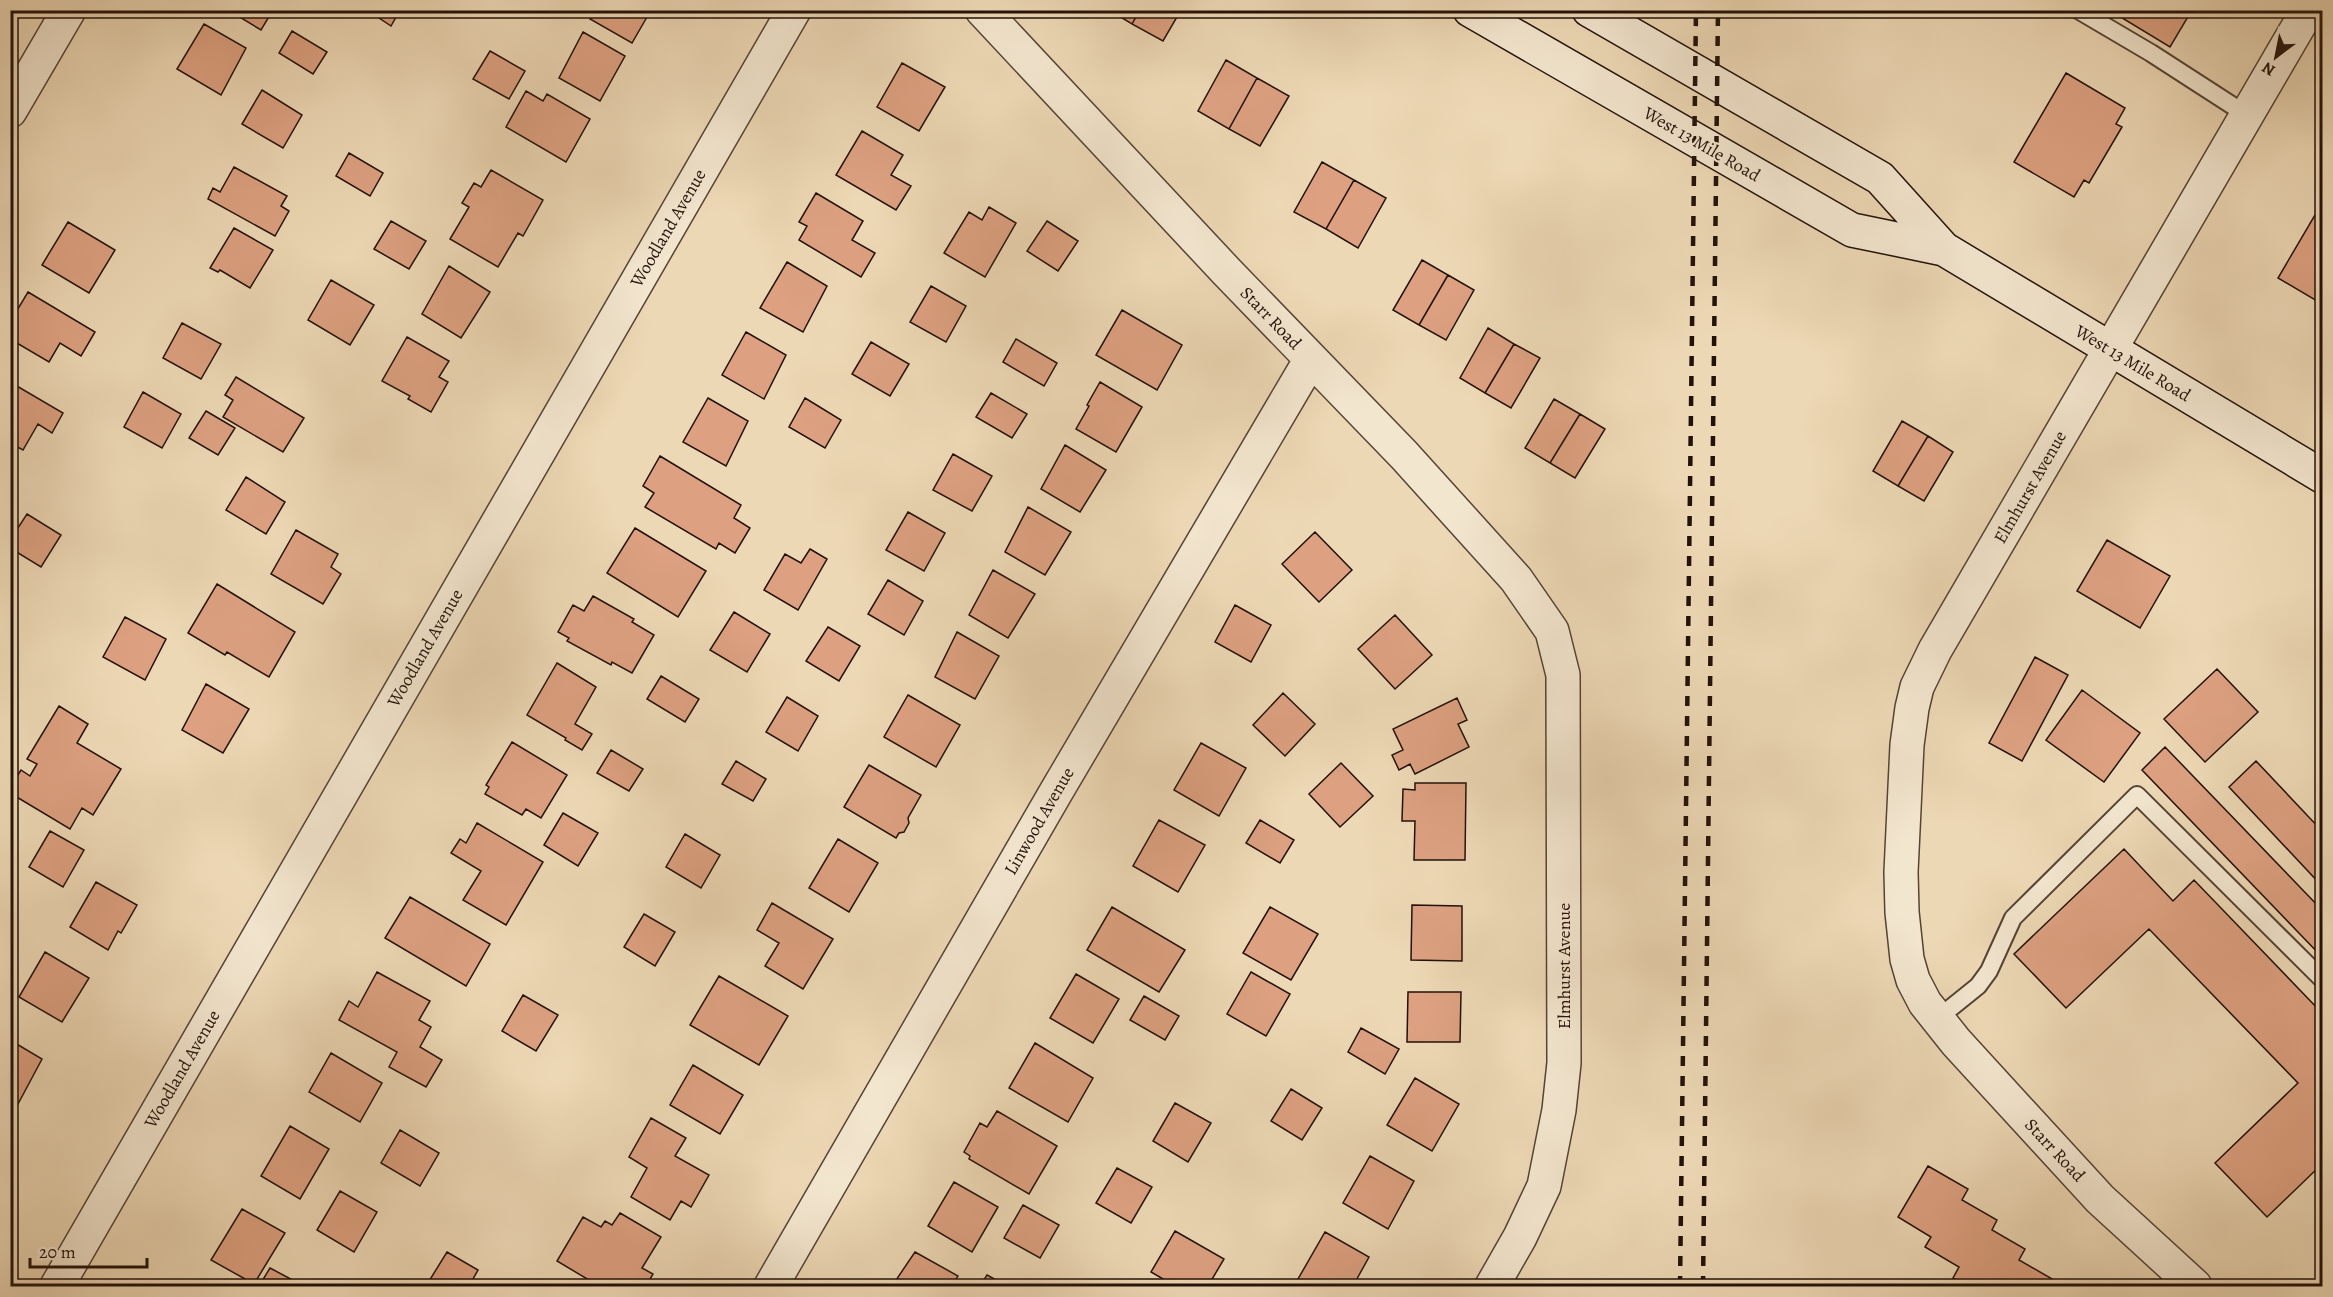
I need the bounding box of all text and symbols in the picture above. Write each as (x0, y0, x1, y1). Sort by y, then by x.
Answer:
north arrow (2246, 27, 2306, 87)
text: N (2258, 56, 2279, 81)
street label: West 13 Mile Road (1638, 100, 1765, 187)
street label: Woodland Avenue (624, 165, 712, 292)
street label: Starr Road (1235, 281, 1307, 355)
street label: West 13 Mile Road (2070, 318, 2196, 407)
street label: Elmhurst Avenue (1988, 426, 2072, 548)
street label: Woodland Avenue (381, 585, 469, 712)
street label: Linwood Avenue (998, 763, 1080, 879)
street label: Elmhurst Avenue (1552, 903, 1576, 1029)
street label: Woodland Avenue (138, 1006, 226, 1133)
street label: Starr Road (2019, 1113, 2091, 1187)
scale bar (30, 1231, 147, 1269)
text: 20 m (39, 1240, 76, 1264)

